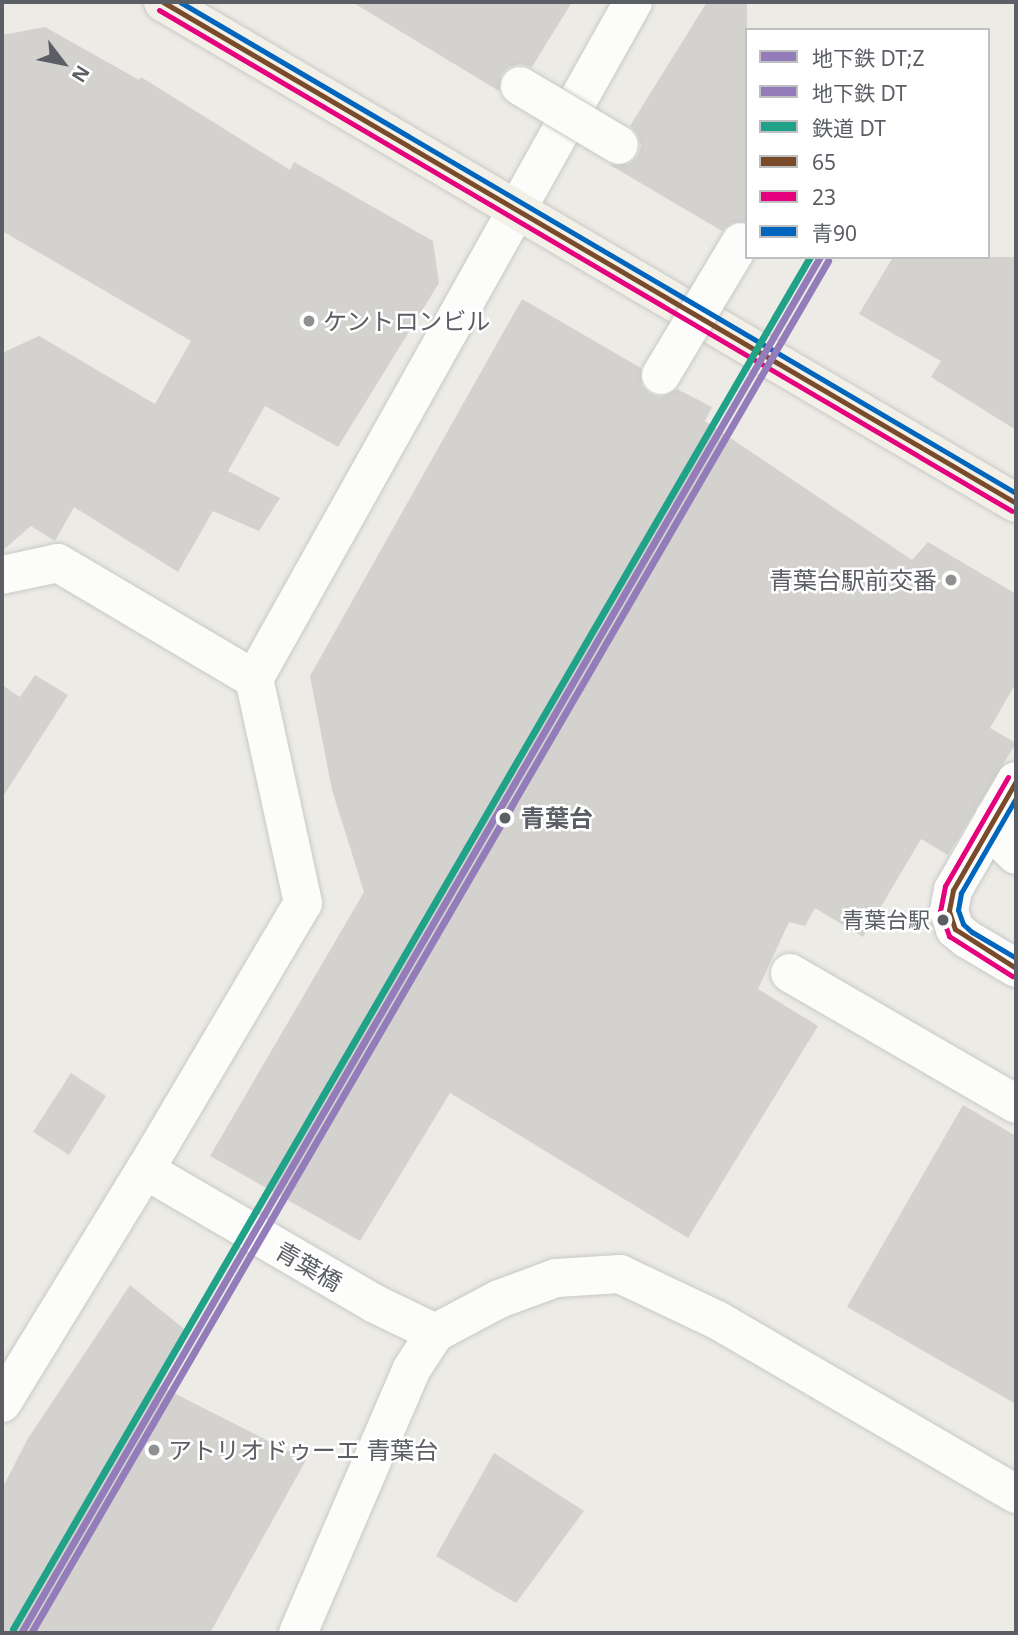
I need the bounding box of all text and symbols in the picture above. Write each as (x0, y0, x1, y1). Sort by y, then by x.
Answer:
north arrow (28, 28, 98, 98)
legend (745, 28, 990, 259)
text: 地下鉄 DT;Z (812, 44, 924, 72)
text: N (66, 61, 96, 88)
text: 地下鉄 DT (812, 79, 907, 107)
text: 鉄道 DT (812, 114, 886, 142)
text: 65 (812, 148, 836, 176)
text: 23 (812, 183, 836, 211)
text: 青90 (812, 219, 857, 247)
place label: ケントロンビル (323, 307, 491, 335)
marker: ケントロンビル (301, 313, 317, 329)
place label: 青葉台駅前交番 (769, 566, 937, 594)
marker: 青葉台駅前交番 (943, 572, 959, 588)
place label: 青葉台 (521, 804, 593, 832)
marker: 青葉台 (495, 808, 515, 828)
place label: 青葉台駅 (842, 907, 930, 933)
marker: 青葉台駅 (936, 913, 950, 927)
street label: 青葉橋 (271, 1236, 347, 1296)
place label: アトリオドゥーエ 青葉台 (168, 1436, 438, 1464)
marker: アトリオドゥーエ 青葉台 (146, 1442, 162, 1458)

